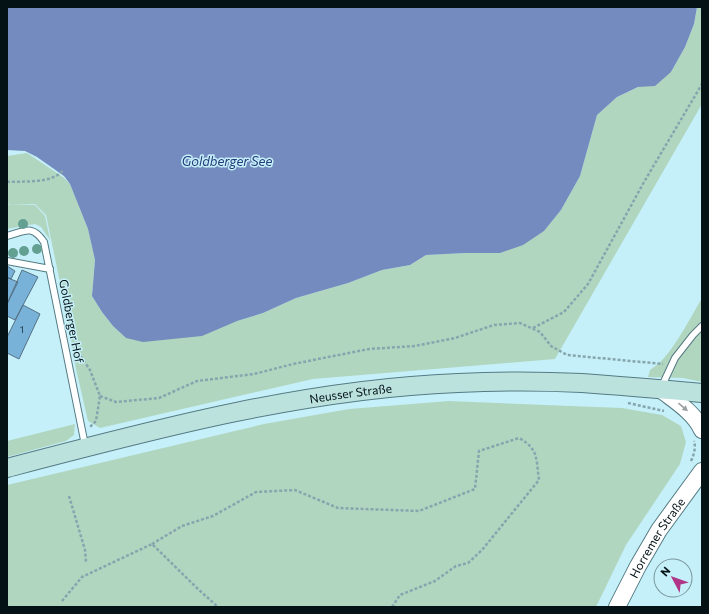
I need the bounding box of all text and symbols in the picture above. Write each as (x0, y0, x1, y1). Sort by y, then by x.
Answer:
water label: Goldberger See (182, 153, 272, 169)
street label: Goldberger Hof (57, 278, 87, 364)
house number: 1 (20, 323, 24, 335)
street label: Neusser Straße (308, 381, 392, 405)
one-way arrow (678, 403, 689, 412)
street label: Horremer Straße (626, 495, 687, 580)
north arrow (653, 558, 693, 598)
text: N (657, 564, 673, 578)

